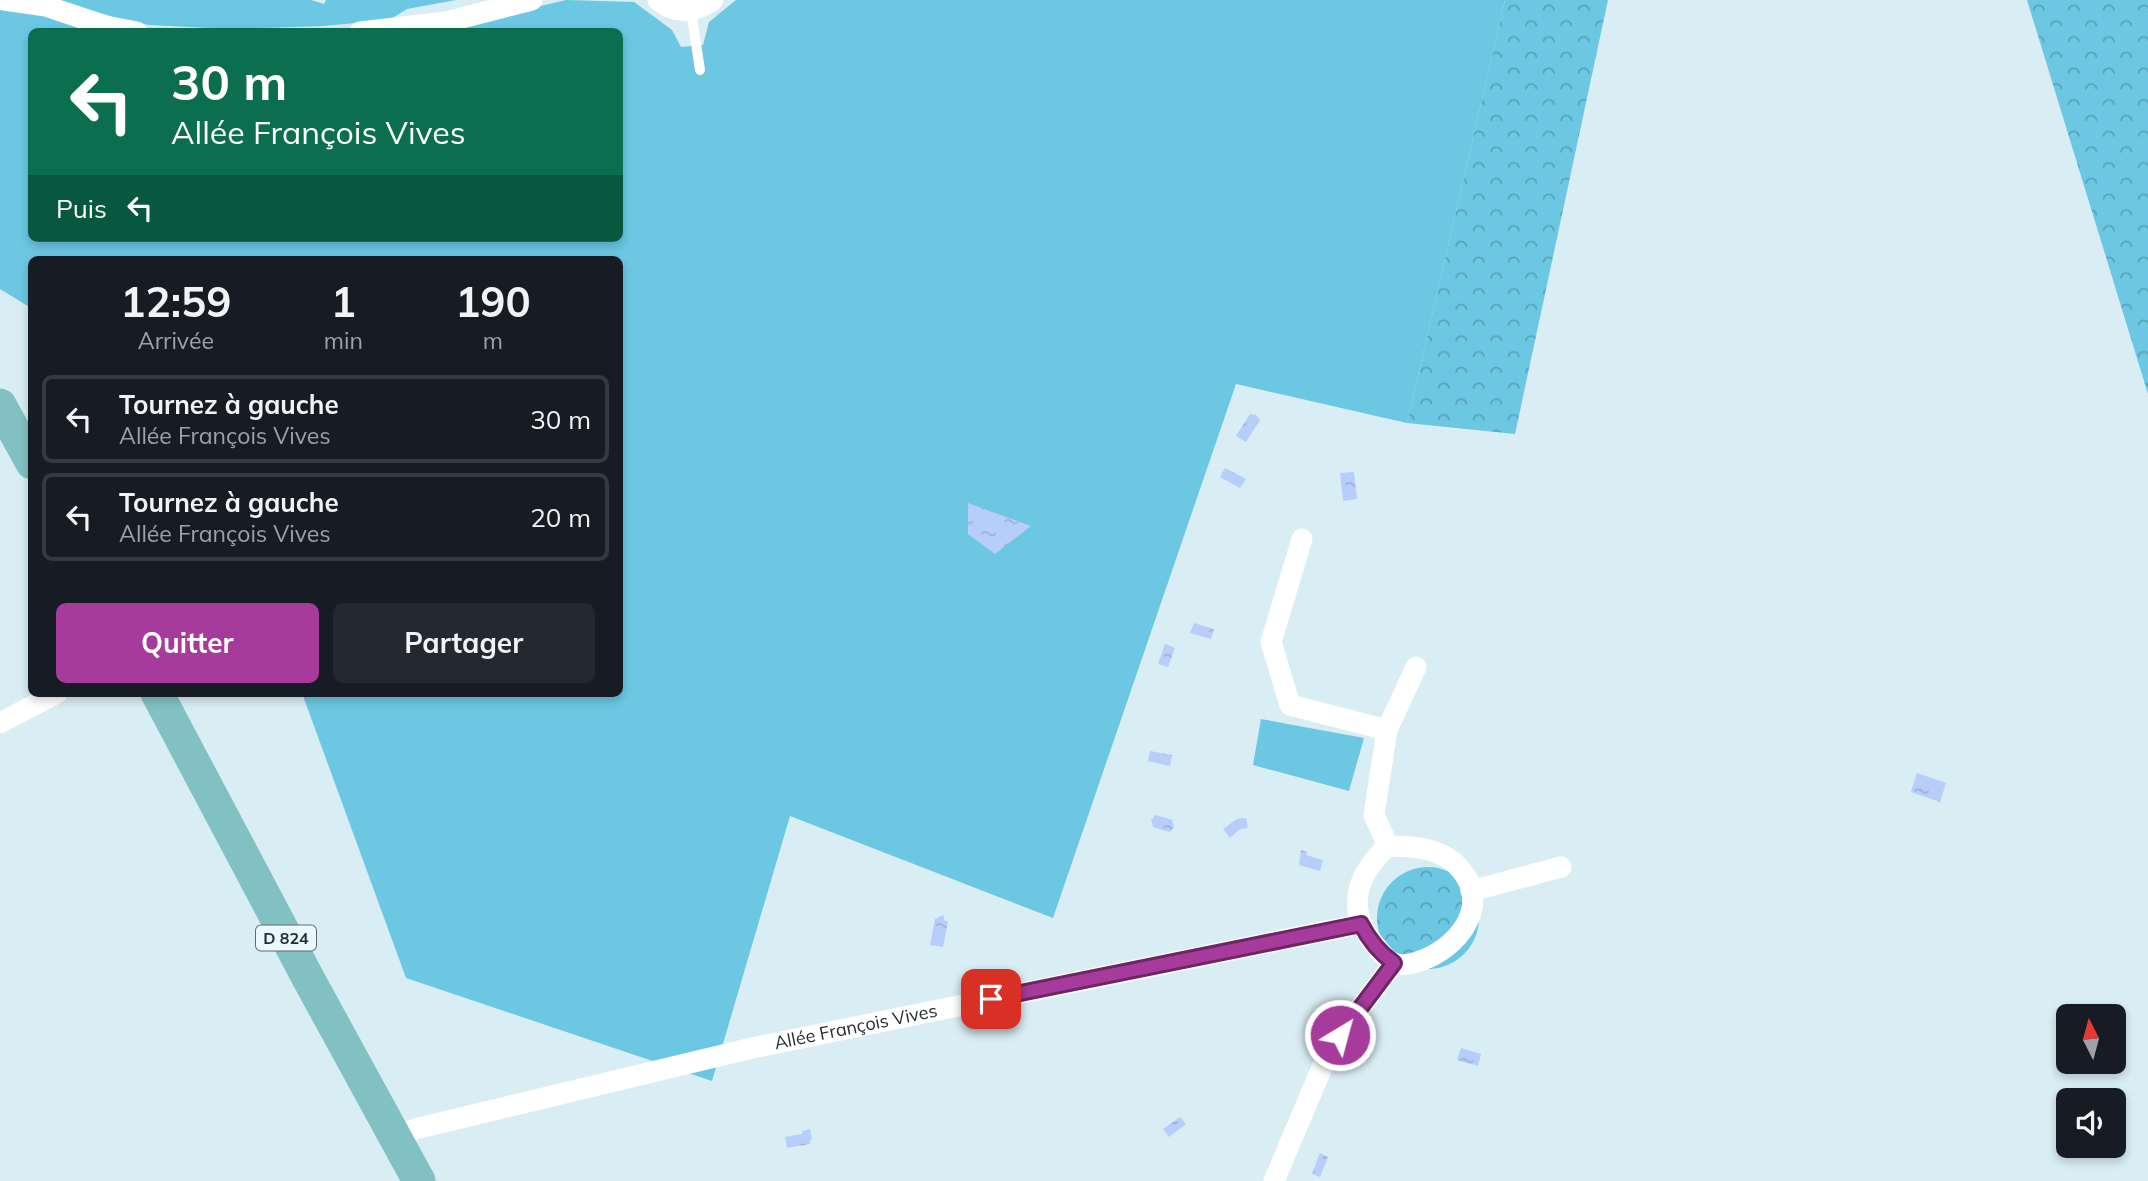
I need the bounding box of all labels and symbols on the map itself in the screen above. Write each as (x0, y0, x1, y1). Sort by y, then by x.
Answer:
road number: D 824 (256, 926, 316, 950)
pin (961, 969, 1021, 1029)
position arrow (1303, 998, 1377, 1072)
street label: Allée François Vives (772, 999, 939, 1054)
north arrow (2056, 1004, 2126, 1074)

